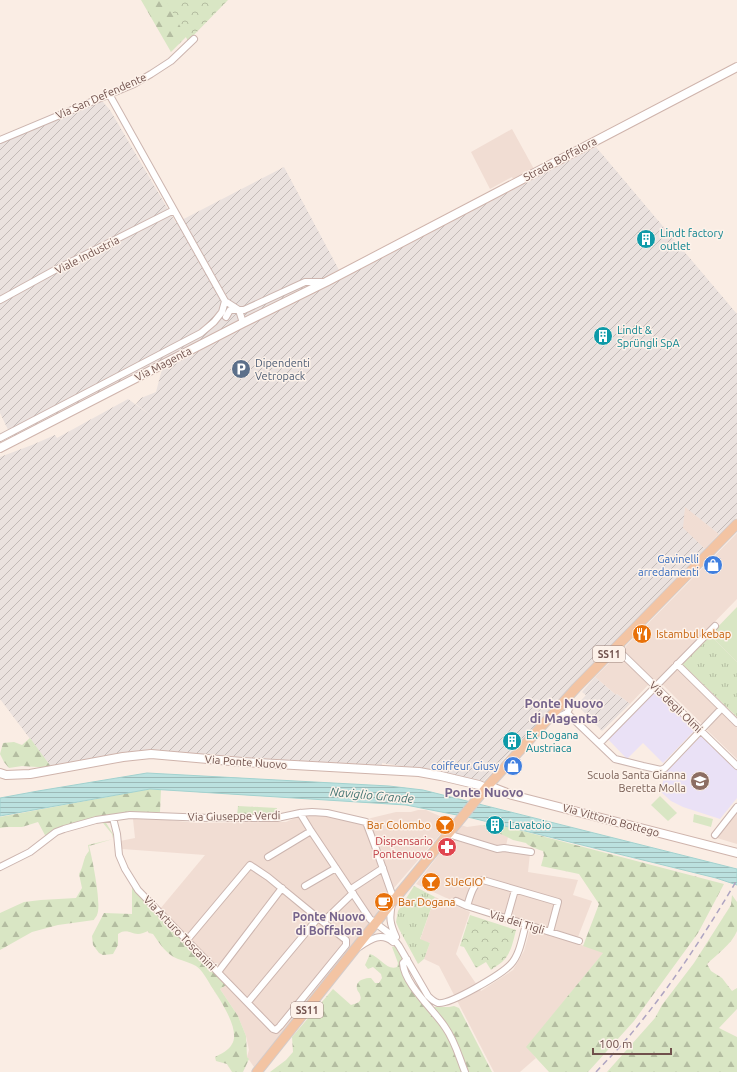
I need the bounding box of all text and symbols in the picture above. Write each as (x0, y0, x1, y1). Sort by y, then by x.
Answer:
street label: Via San Defendente (54, 71, 148, 121)
street label: Strada Boffalora (521, 135, 599, 183)
place label: Lindt factory outlet (660, 227, 724, 252)
building icon: Lindt factory outlet (635, 228, 657, 250)
street label: Viale Industria (53, 234, 121, 276)
place label: Lindt & Sprüngli SpA (617, 324, 681, 349)
building icon: Lindt & Sprüngli SpA (592, 325, 614, 347)
street label: Via Magenta (133, 345, 193, 383)
place label: Dipendenti Vetropack (255, 357, 310, 382)
parking icon: Dipendenti Vetropack (230, 358, 252, 380)
place label: Gavinelli arredamenti (638, 553, 699, 578)
shop icon: Gavinelli arredamenti (702, 554, 724, 576)
restaurant icon: Istambul kebap (631, 623, 653, 645)
place label: Istambul kebap (656, 628, 731, 640)
road number: SS11 (593, 646, 625, 662)
street label: Via degli Olmi (647, 679, 705, 735)
district label: Ponte Nuovo di Magenta (524, 696, 604, 725)
place label: Ex Dogana Austriaca (526, 729, 578, 754)
building icon: Ex Dogana Austriaca (501, 730, 523, 752)
street label: Via Ponte Nuovo (204, 753, 288, 771)
shop icon: coiffeur Giusy (502, 755, 524, 777)
place label: coiffeur Giusy (431, 760, 500, 772)
place label: Scuola Santa Gianna Beretta Molla (587, 769, 686, 794)
school or university icon: Scuola Santa Gianna Beretta Molla (689, 770, 711, 792)
water label: Naviglio Grande (330, 785, 414, 805)
district label: Ponte Nuovo (444, 785, 524, 799)
street label: Via Vittorio Bottego (561, 801, 661, 839)
street label: Via Giuseppe Verdi (188, 809, 280, 823)
bar icon: Bar Colombo (434, 814, 456, 836)
building icon: Lavatoio (484, 814, 506, 836)
place label: Bar Colombo (367, 819, 431, 831)
place label: Lavatoio (509, 819, 551, 831)
place label: Dispensario Pontenuovo (373, 835, 433, 860)
pharmacy icon: Dispensario Pontenuovo (436, 836, 458, 858)
bar icon: SUeGIO' (420, 871, 442, 893)
place label: SUeGIO' (445, 876, 486, 888)
cafe icon: Bar Dogana (373, 891, 395, 913)
street label: Via Arturo Toscanini (141, 893, 219, 973)
place label: Bar Dogana (398, 896, 455, 908)
street label: Via dei Tigli (488, 908, 546, 936)
district label: Ponte Nuovo di Boffalora (293, 910, 366, 937)
road number: SS11 (291, 1002, 323, 1018)
scale bar (593, 1030, 671, 1056)
text: 100 m (599, 1037, 632, 1050)

